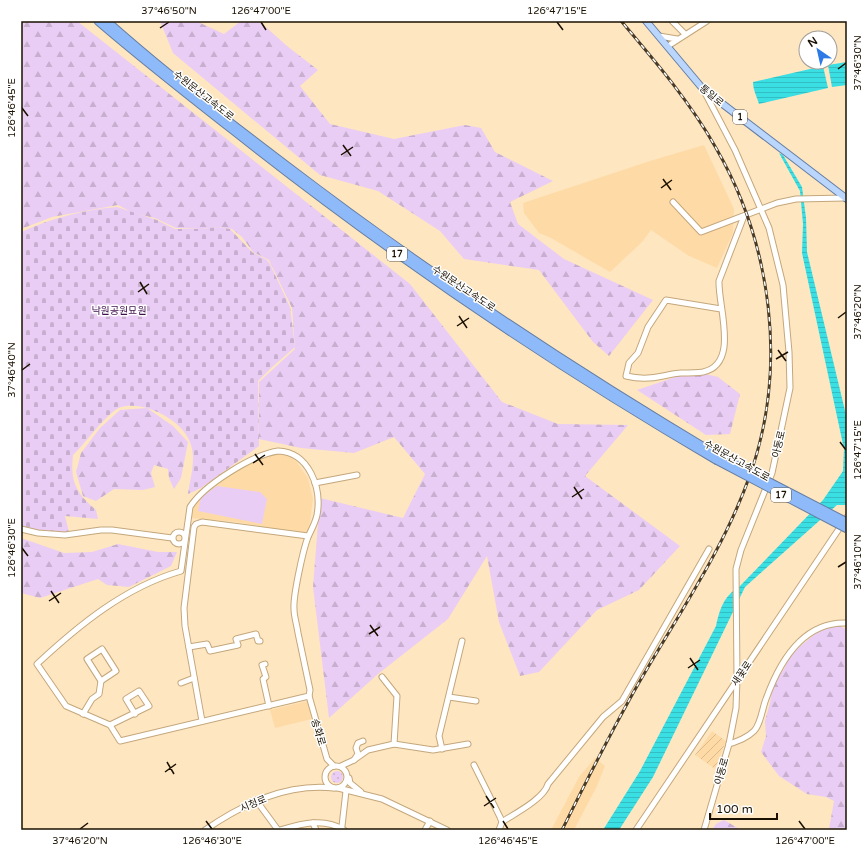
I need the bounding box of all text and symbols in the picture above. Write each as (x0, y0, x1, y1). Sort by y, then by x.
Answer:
text: 37°46'50"N (141, 5, 197, 17)
text: 126°47'00"E (231, 5, 291, 17)
text: 126°47'15"E (527, 5, 587, 17)
north arrow (798, 30, 838, 70)
text: N (805, 34, 820, 50)
text: 37°46'30"N (852, 35, 864, 91)
street label: 수원문산고속도로 (171, 68, 236, 123)
text: 126°46'45"E (6, 78, 18, 138)
street label: 통일로 (697, 82, 726, 109)
road number: 1 (733, 110, 747, 124)
road number: 17 (387, 247, 407, 261)
street label: 수원문산고속도로 (430, 263, 497, 314)
text: 37°46'20"N (852, 284, 864, 340)
park label: 낙원공원묘원 (91, 305, 147, 317)
text: 37°46'40"N (6, 342, 18, 398)
text: 126°47'15"E (852, 420, 864, 480)
street label: 아동로 (770, 429, 788, 459)
street label: 수원문산고속도로 (701, 438, 772, 484)
road number: 17 (771, 488, 791, 502)
text: 126°46'30"E (6, 518, 18, 578)
text: 37°46'10"N (852, 534, 864, 590)
street label: 새꽃로 (729, 659, 755, 688)
street label: 송화로 (308, 717, 328, 747)
street label: 아동로 (712, 756, 732, 786)
street label: 시청로 (238, 793, 268, 815)
scale bar (710, 795, 777, 821)
text: 100 m (716, 802, 753, 816)
text: 37°46'20"N (52, 835, 108, 847)
text: 126°46'30"E (182, 835, 242, 847)
text: 126°46'45"E (478, 835, 538, 847)
text: 126°47'00"E (775, 835, 835, 847)

